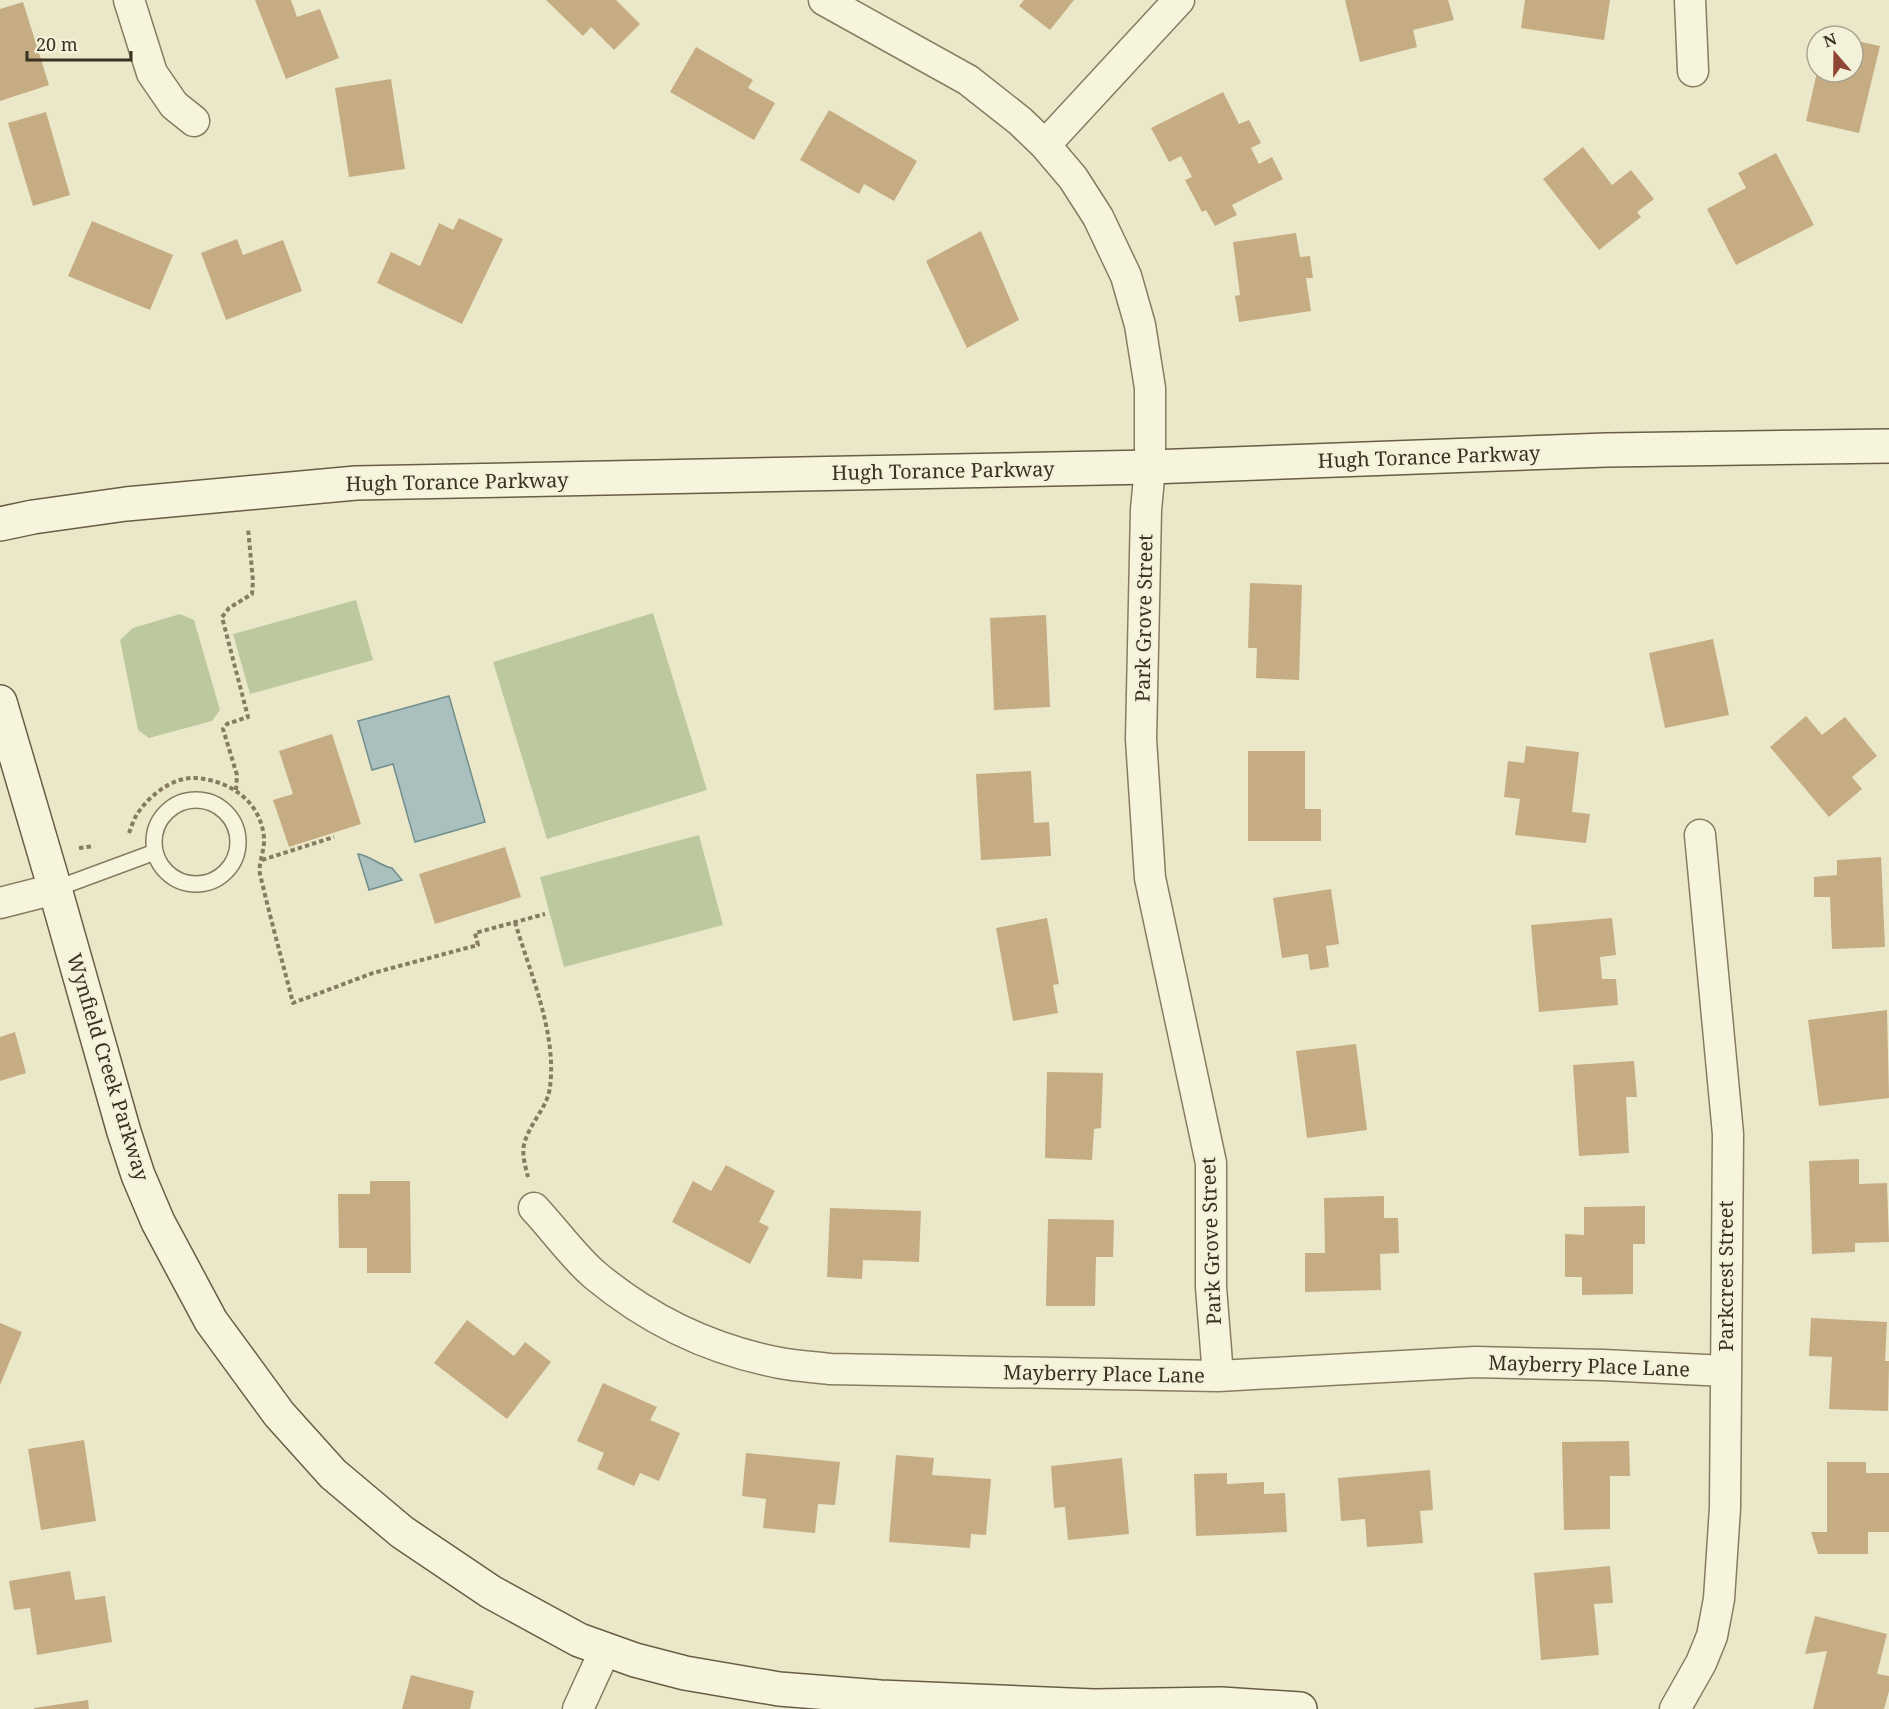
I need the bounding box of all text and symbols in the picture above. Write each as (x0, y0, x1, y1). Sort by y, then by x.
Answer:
scale bar (27, 24, 130, 62)
north arrow (1805, 24, 1865, 84)
text: N (1820, 27, 1840, 52)
text: 20 m (36, 32, 78, 56)
street label: Hugh Torance Parkway (1317, 439, 1541, 474)
street label: Hugh Torance Parkway (831, 455, 1055, 486)
street label: Hugh Torance Parkway (345, 466, 569, 497)
street label: Park Grove Street (1129, 534, 1158, 702)
street label: Wynfield Creek Parkway (61, 950, 156, 1185)
street label: Park Grove Street (1194, 1157, 1227, 1326)
street label: Parkcrest Street (1712, 1200, 1739, 1352)
street label: Mayberry Place Lane (1488, 1348, 1690, 1383)
street label: Mayberry Place Lane (1003, 1358, 1205, 1389)

